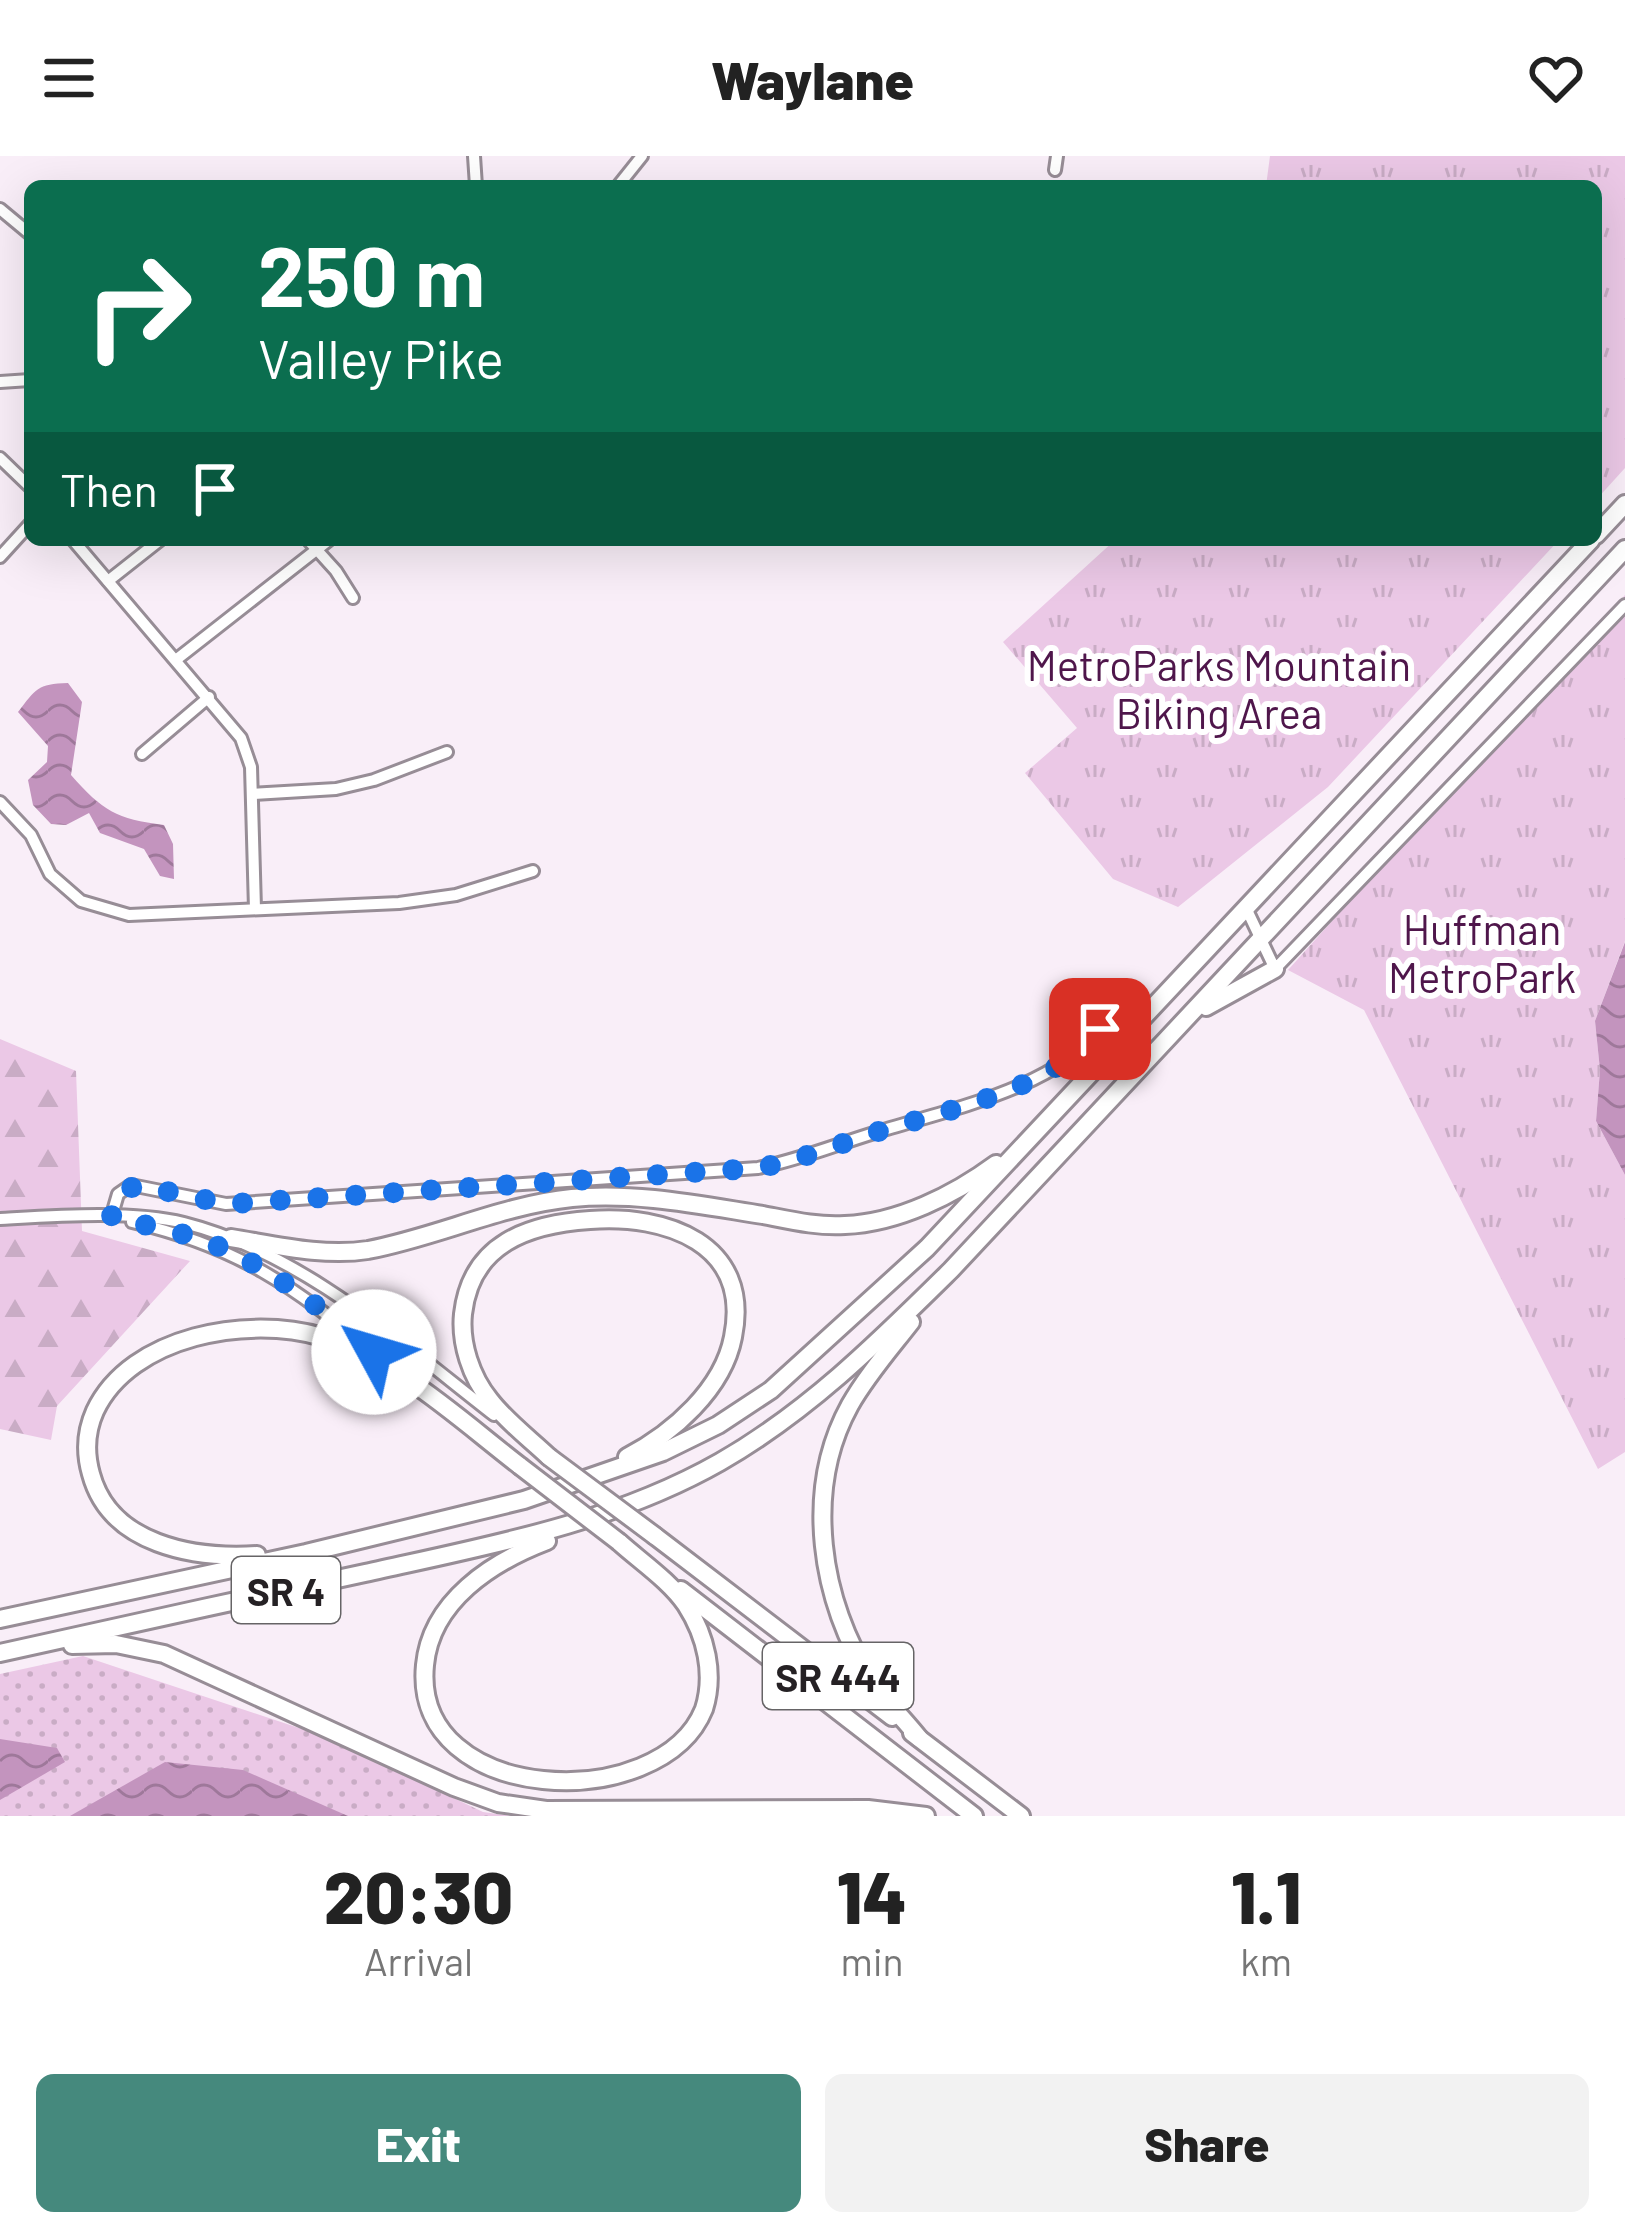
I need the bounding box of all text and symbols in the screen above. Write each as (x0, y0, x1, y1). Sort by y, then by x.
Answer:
icon: menu (36, 45, 102, 111)
icon: heart (1523, 45, 1589, 111)
text: Waylane (711, 46, 914, 111)
text: 250 m (258, 223, 485, 324)
icon: right (60, 228, 216, 384)
text: Valley Pike (258, 325, 504, 390)
icon: arrive (182, 456, 248, 522)
text: Then (60, 462, 158, 516)
park label: MetroParks Mountain Biking Area (1027, 639, 1411, 738)
park label: Huffman MetroPark (1388, 903, 1576, 1001)
pin (1049, 978, 1151, 1080)
icon: arrive (1067, 996, 1133, 1062)
position arrow (311, 1289, 437, 1415)
road number: SR 4 (232, 1557, 340, 1623)
road number: SR 444 (763, 1643, 913, 1709)
text: 20:30 (324, 1852, 513, 1938)
text: 14 (837, 1852, 907, 1938)
text: 1.1 (1231, 1852, 1301, 1938)
text: Arrival (364, 1937, 473, 1984)
text: min (840, 1937, 904, 1984)
text: km (1240, 1937, 1292, 1984)
button: Exit (36, 2074, 801, 2212)
button: Share (825, 2074, 1589, 2212)

